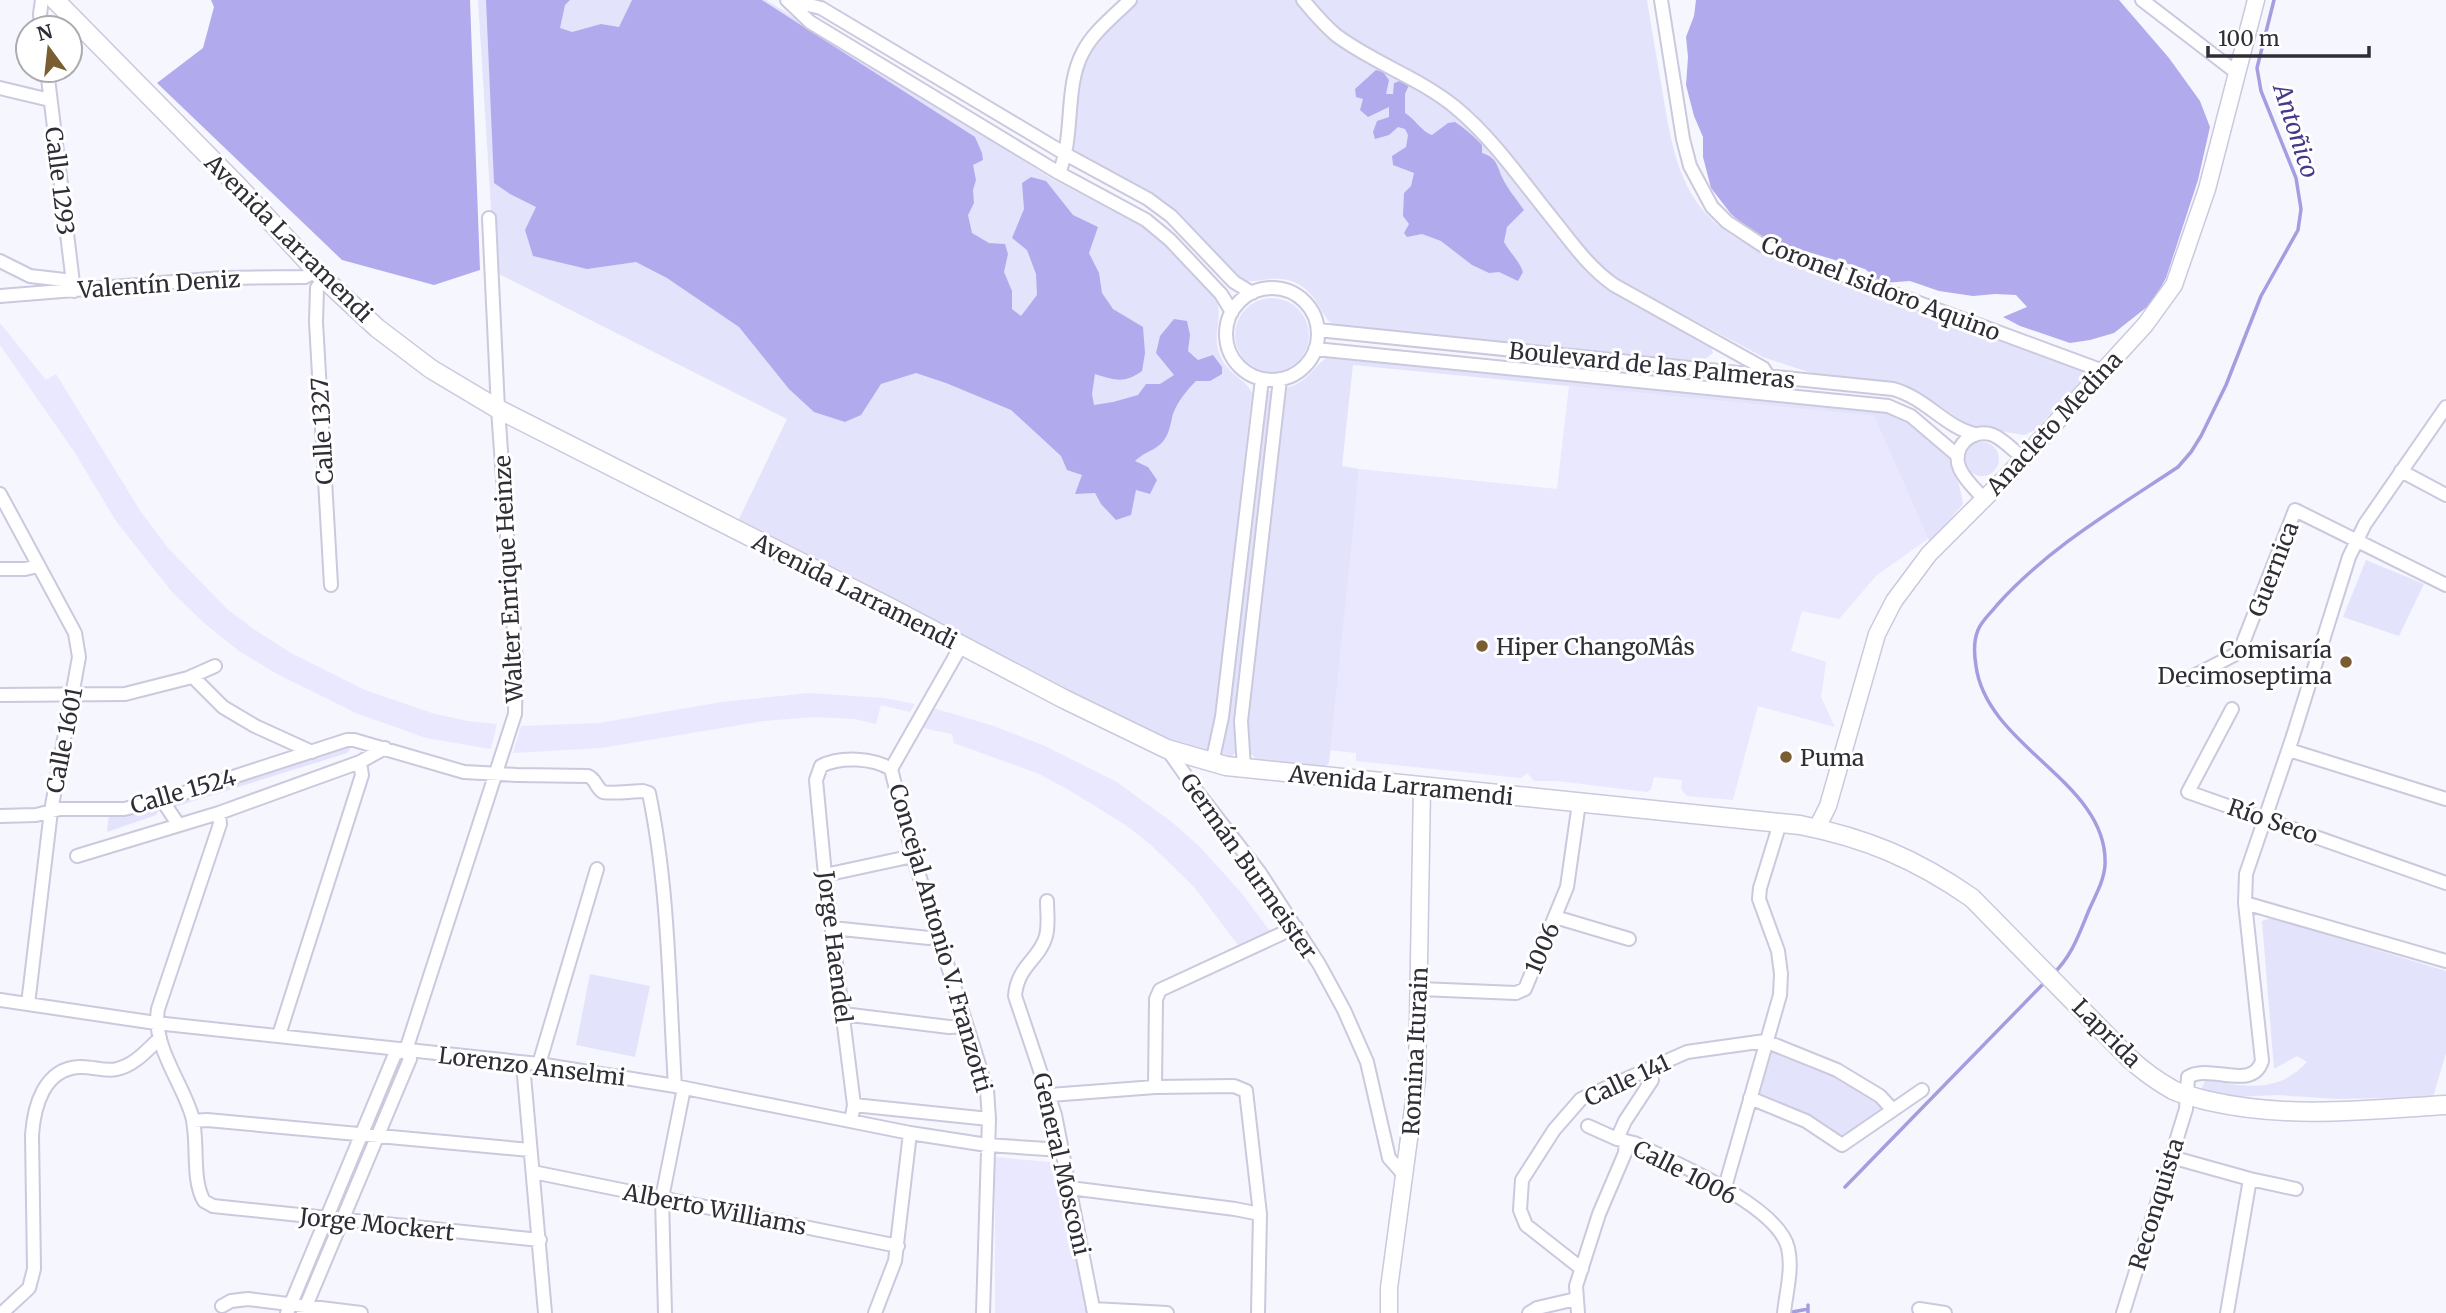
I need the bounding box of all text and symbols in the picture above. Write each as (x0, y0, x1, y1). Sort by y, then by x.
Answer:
north arrow (14, 14, 84, 84)
scale bar (2208, 14, 2369, 58)
text: N (34, 19, 55, 46)
text: 100 m (2218, 25, 2280, 52)
water label: Antoñico (2266, 78, 2326, 182)
street label: Calle 1293 (39, 125, 81, 237)
street label: Avenida Larramendi (198, 147, 379, 328)
street label: Coronel Isidoro Aquino (1757, 229, 2005, 347)
street label: Valentín Deniz (76, 264, 241, 304)
street label: Boulevard de las Palmeras (1507, 336, 1797, 394)
street label: Anacleto Medina (1979, 345, 2128, 502)
street label: Calle 1327 (305, 377, 339, 485)
street label: Walter Enrique Heinze (487, 455, 529, 704)
street label: Guernica (2242, 517, 2304, 621)
street label: Avenida Larramendi (747, 526, 962, 655)
place label: Hiper ChangoMâs (1496, 632, 1695, 661)
place label: Comisaría Decimoseptima (2157, 635, 2332, 690)
marker: Hiper ChangoMâs (1474, 638, 1490, 654)
marker: Comisaría Decimoseptima (2338, 654, 2354, 670)
street label: Calle 1601 (40, 685, 88, 795)
place label: Puma (1800, 743, 1864, 772)
marker: Puma (1778, 749, 1794, 765)
street label: Avenida Larramendi (1286, 759, 1515, 811)
street label: Calle 1524 (127, 762, 239, 820)
street label: Germán Burmeister (1174, 768, 1324, 964)
street label: Concejal Antonio V. Franzotti (883, 780, 999, 1096)
street label: Río Seco (2224, 792, 2322, 850)
street label: Jorge Haendel (811, 868, 859, 1025)
street label: 1006 (1518, 918, 1566, 978)
street label: Romina Iturain (1396, 966, 1434, 1136)
street label: Laprida (2067, 993, 2147, 1073)
street label: Lorenzo Anselmi (437, 1040, 627, 1092)
street label: Calle 141 (1579, 1048, 1675, 1112)
street label: General Mosconi (1027, 1070, 1097, 1258)
street label: Calle 1006 (1628, 1134, 1742, 1210)
street label: Reconquista (2122, 1135, 2190, 1273)
street label: Alberto Williams (620, 1177, 809, 1241)
street label: Jorge Mockert (297, 1201, 456, 1247)

